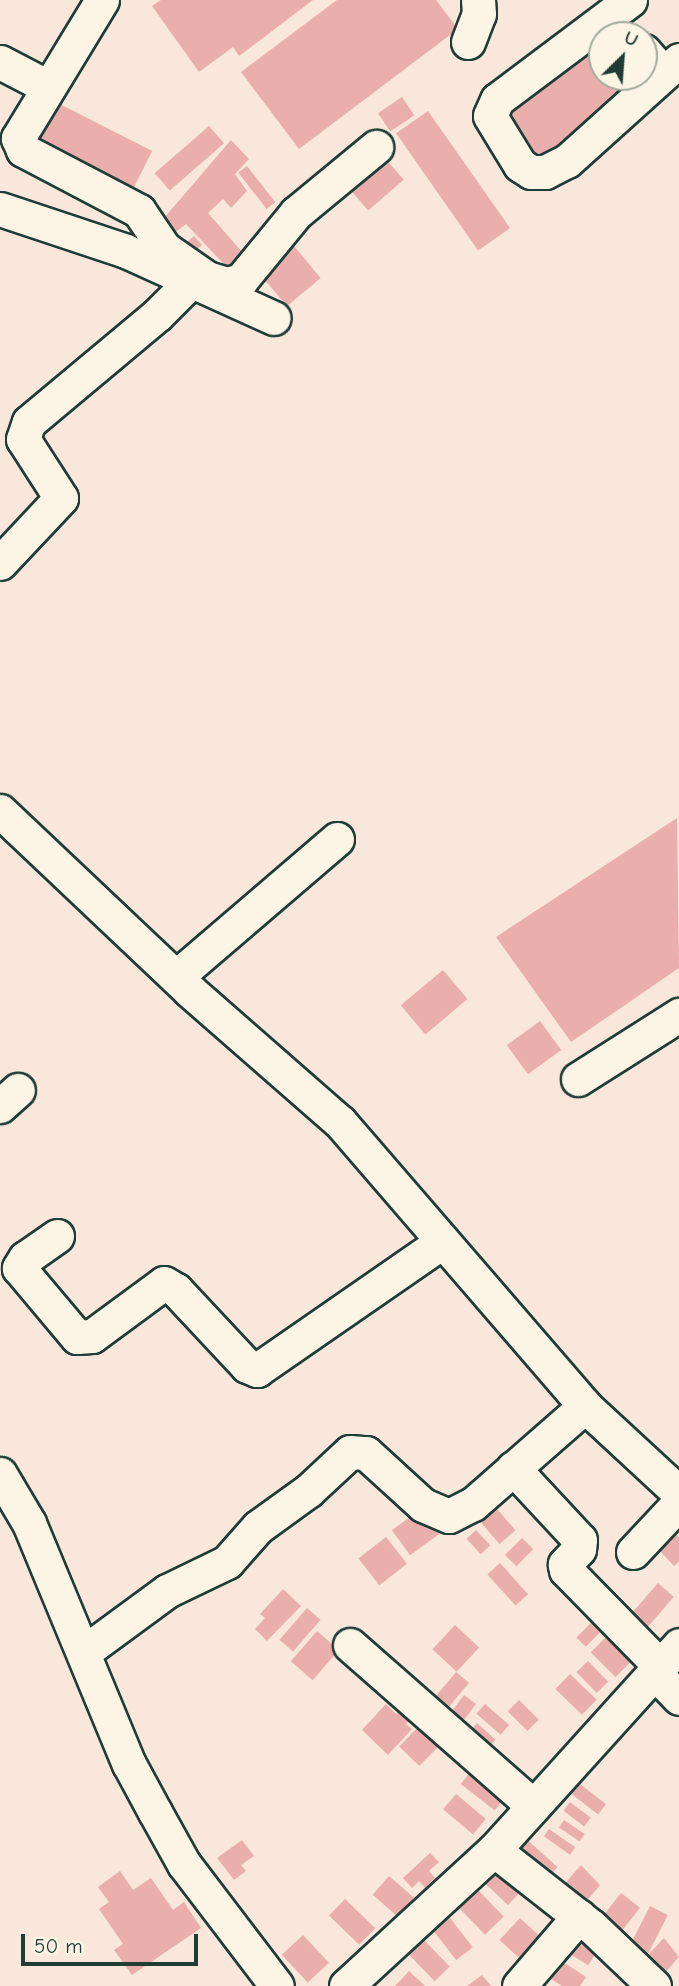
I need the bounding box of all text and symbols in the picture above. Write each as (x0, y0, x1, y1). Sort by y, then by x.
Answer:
north arrow (588, 21, 658, 91)
text: U (621, 26, 641, 51)
scale bar (24, 1920, 201, 1964)
text: 50 m (34, 1934, 83, 1958)

